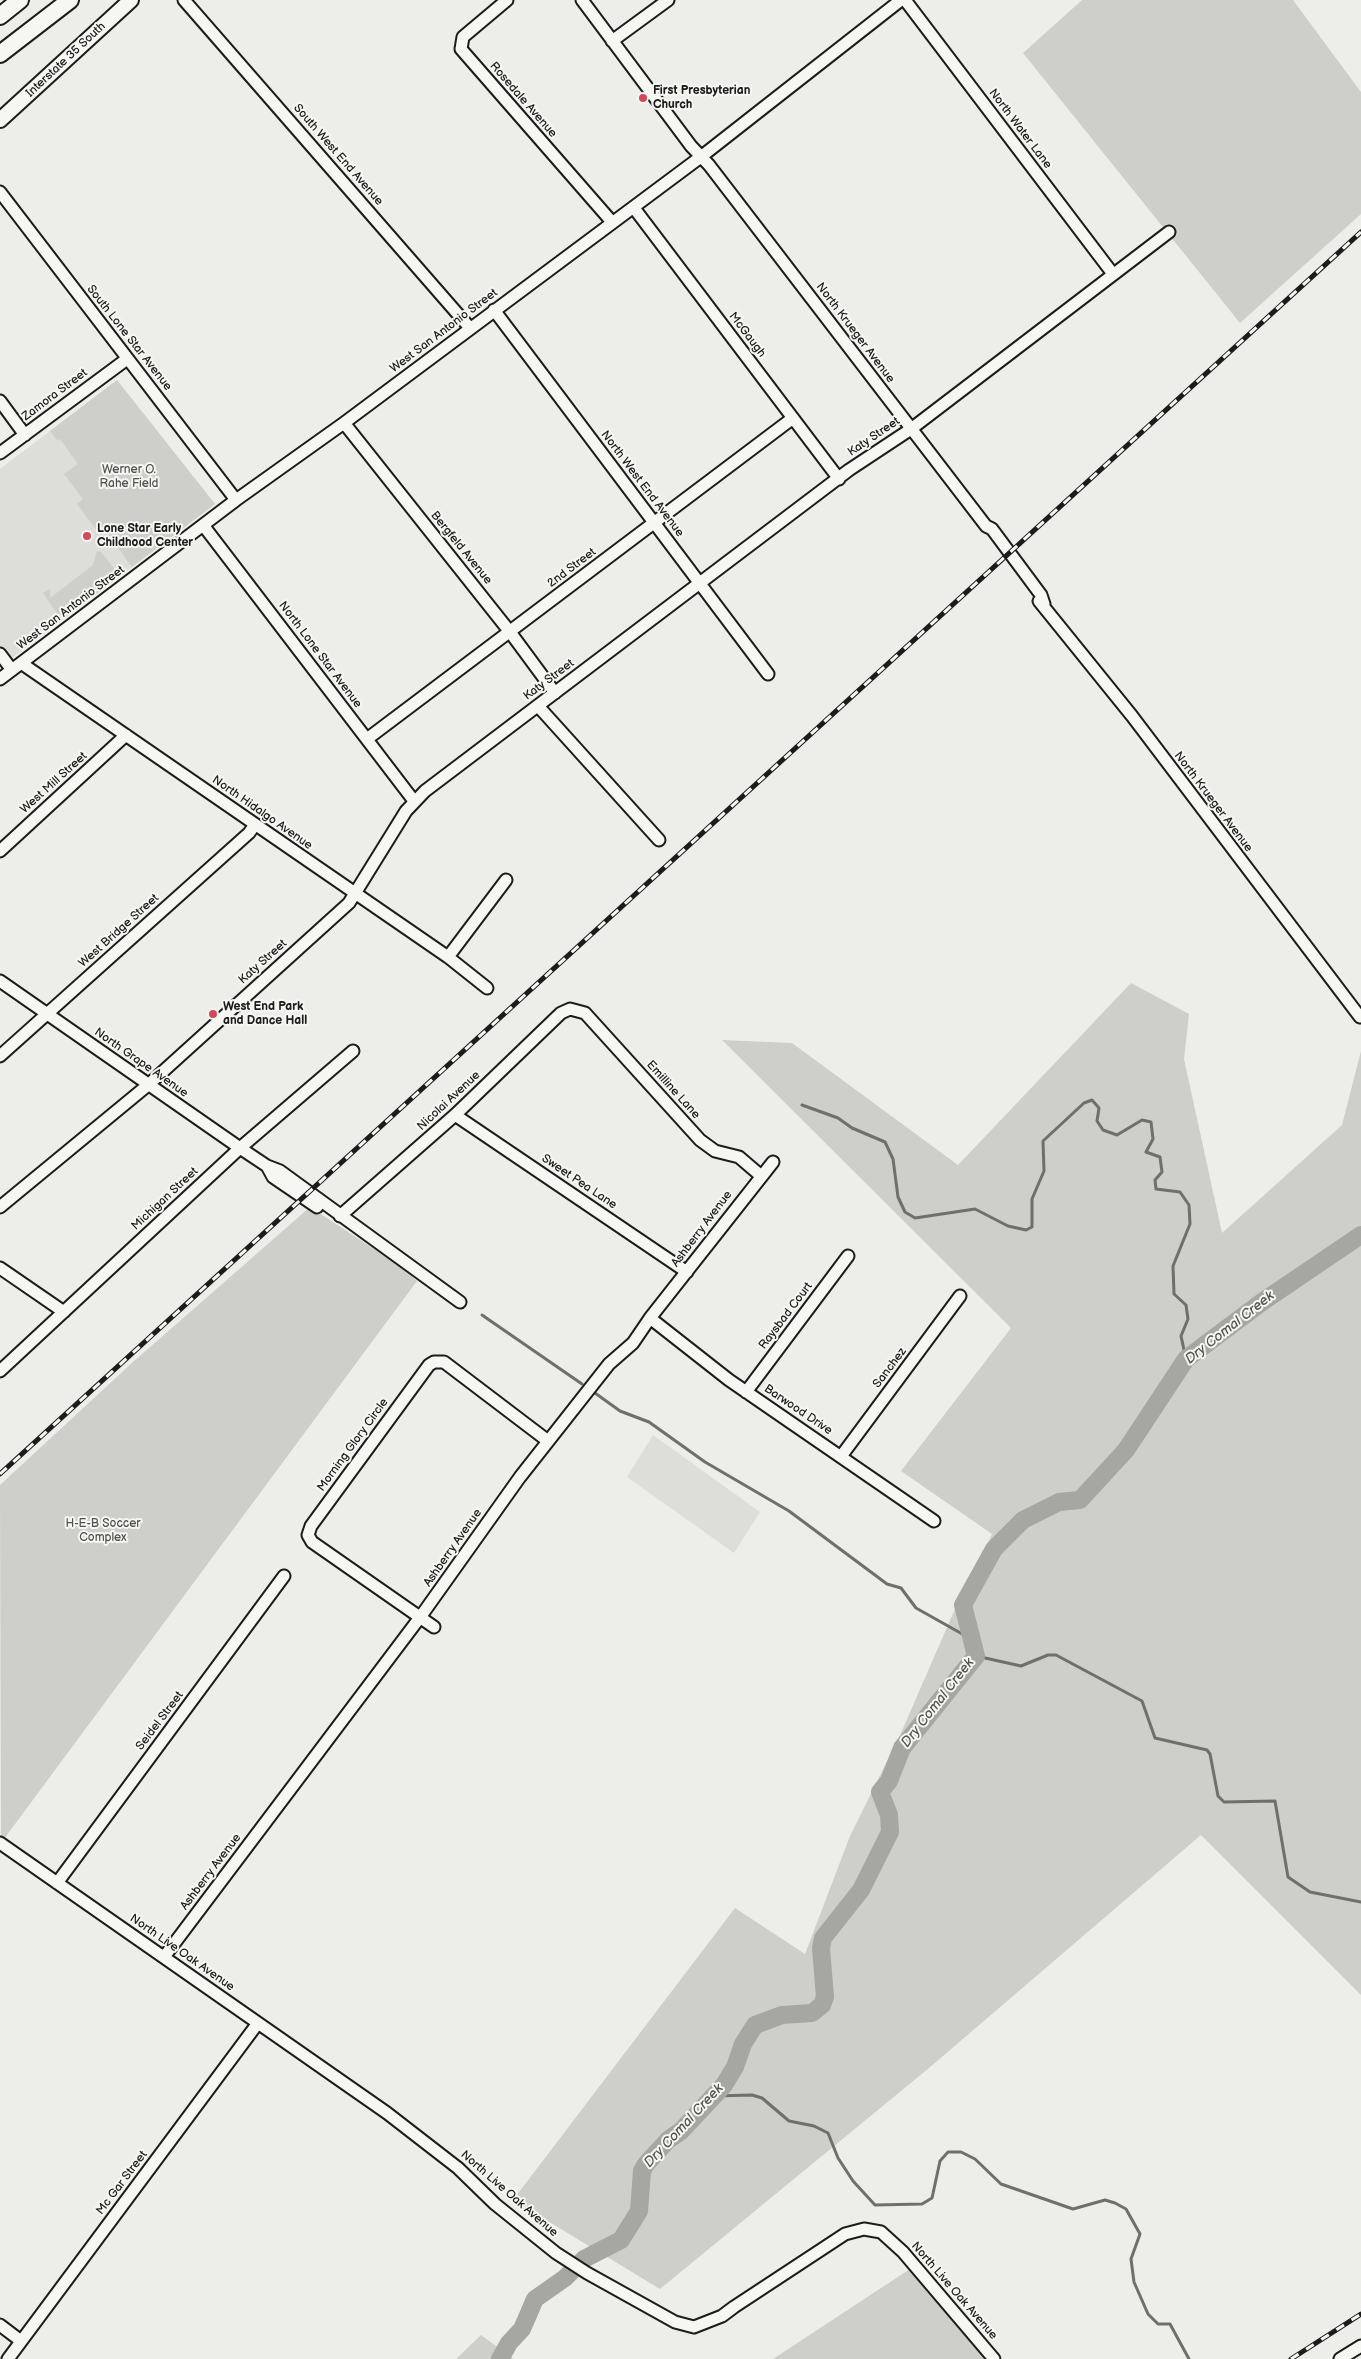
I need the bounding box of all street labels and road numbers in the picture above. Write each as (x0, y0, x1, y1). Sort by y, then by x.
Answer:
street label: Interstate 35 South (23, 19, 109, 101)
street label: Rosedale Avenue (486, 59, 560, 141)
street label: North Water Lane (985, 86, 1055, 172)
street label: South West End Avenue (290, 101, 386, 209)
street label: North Krueger Avenue (813, 280, 897, 386)
street label: South Lone Star Avenue (83, 282, 175, 394)
street label: West San Antonio Street (387, 286, 501, 376)
street label: McGaugh (725, 310, 769, 360)
street label: Zamora Street (20, 366, 90, 424)
street label: Katy Street (845, 414, 903, 460)
street label: North West End Avenue (597, 428, 687, 540)
street label: Bergfeld Avenue (427, 509, 495, 587)
street label: 2nd Street (545, 545, 599, 591)
street label: West San Antonio Street (14, 563, 128, 653)
street label: North Lone Star Avenue (275, 599, 365, 711)
street label: Katy Street (521, 656, 577, 704)
street label: West Mill Street (18, 749, 90, 817)
street label: North Krueger Avenue (1171, 749, 1255, 855)
street label: North Hidalgo Avenue (209, 773, 315, 853)
street label: West Bridge Street (76, 891, 162, 971)
street label: Katy Street (236, 937, 290, 987)
street label: North Grape Avenue (91, 1025, 191, 1101)
street label: Emilline Lane (643, 1058, 703, 1122)
street label: Nicolai Avenue (415, 1068, 483, 1134)
street label: Sweet Pea Lane (539, 1151, 619, 1213)
street label: Michigan Street (129, 1165, 201, 1233)
street label: Ashberry Avenue (669, 1188, 735, 1270)
street label: Raysbad Court (756, 1280, 816, 1352)
street label: Sanchez (870, 1345, 910, 1391)
street label: Barwood Drive (761, 1382, 835, 1438)
street label: Morning Glory Circle (314, 1396, 392, 1494)
street label: Ashberry Avenue (421, 1506, 485, 1590)
street label: Seidel Street (133, 1689, 187, 1753)
street label: Ashberry Avenue (178, 1831, 244, 1913)
street label: North Live Oak Avenue (127, 1911, 237, 1995)
street label: Mc Gar Street (93, 2148, 151, 2218)
street label: North Live Oak Avenue (457, 2148, 561, 2240)
street label: North Live Oak Avenue (908, 2239, 1000, 2343)

